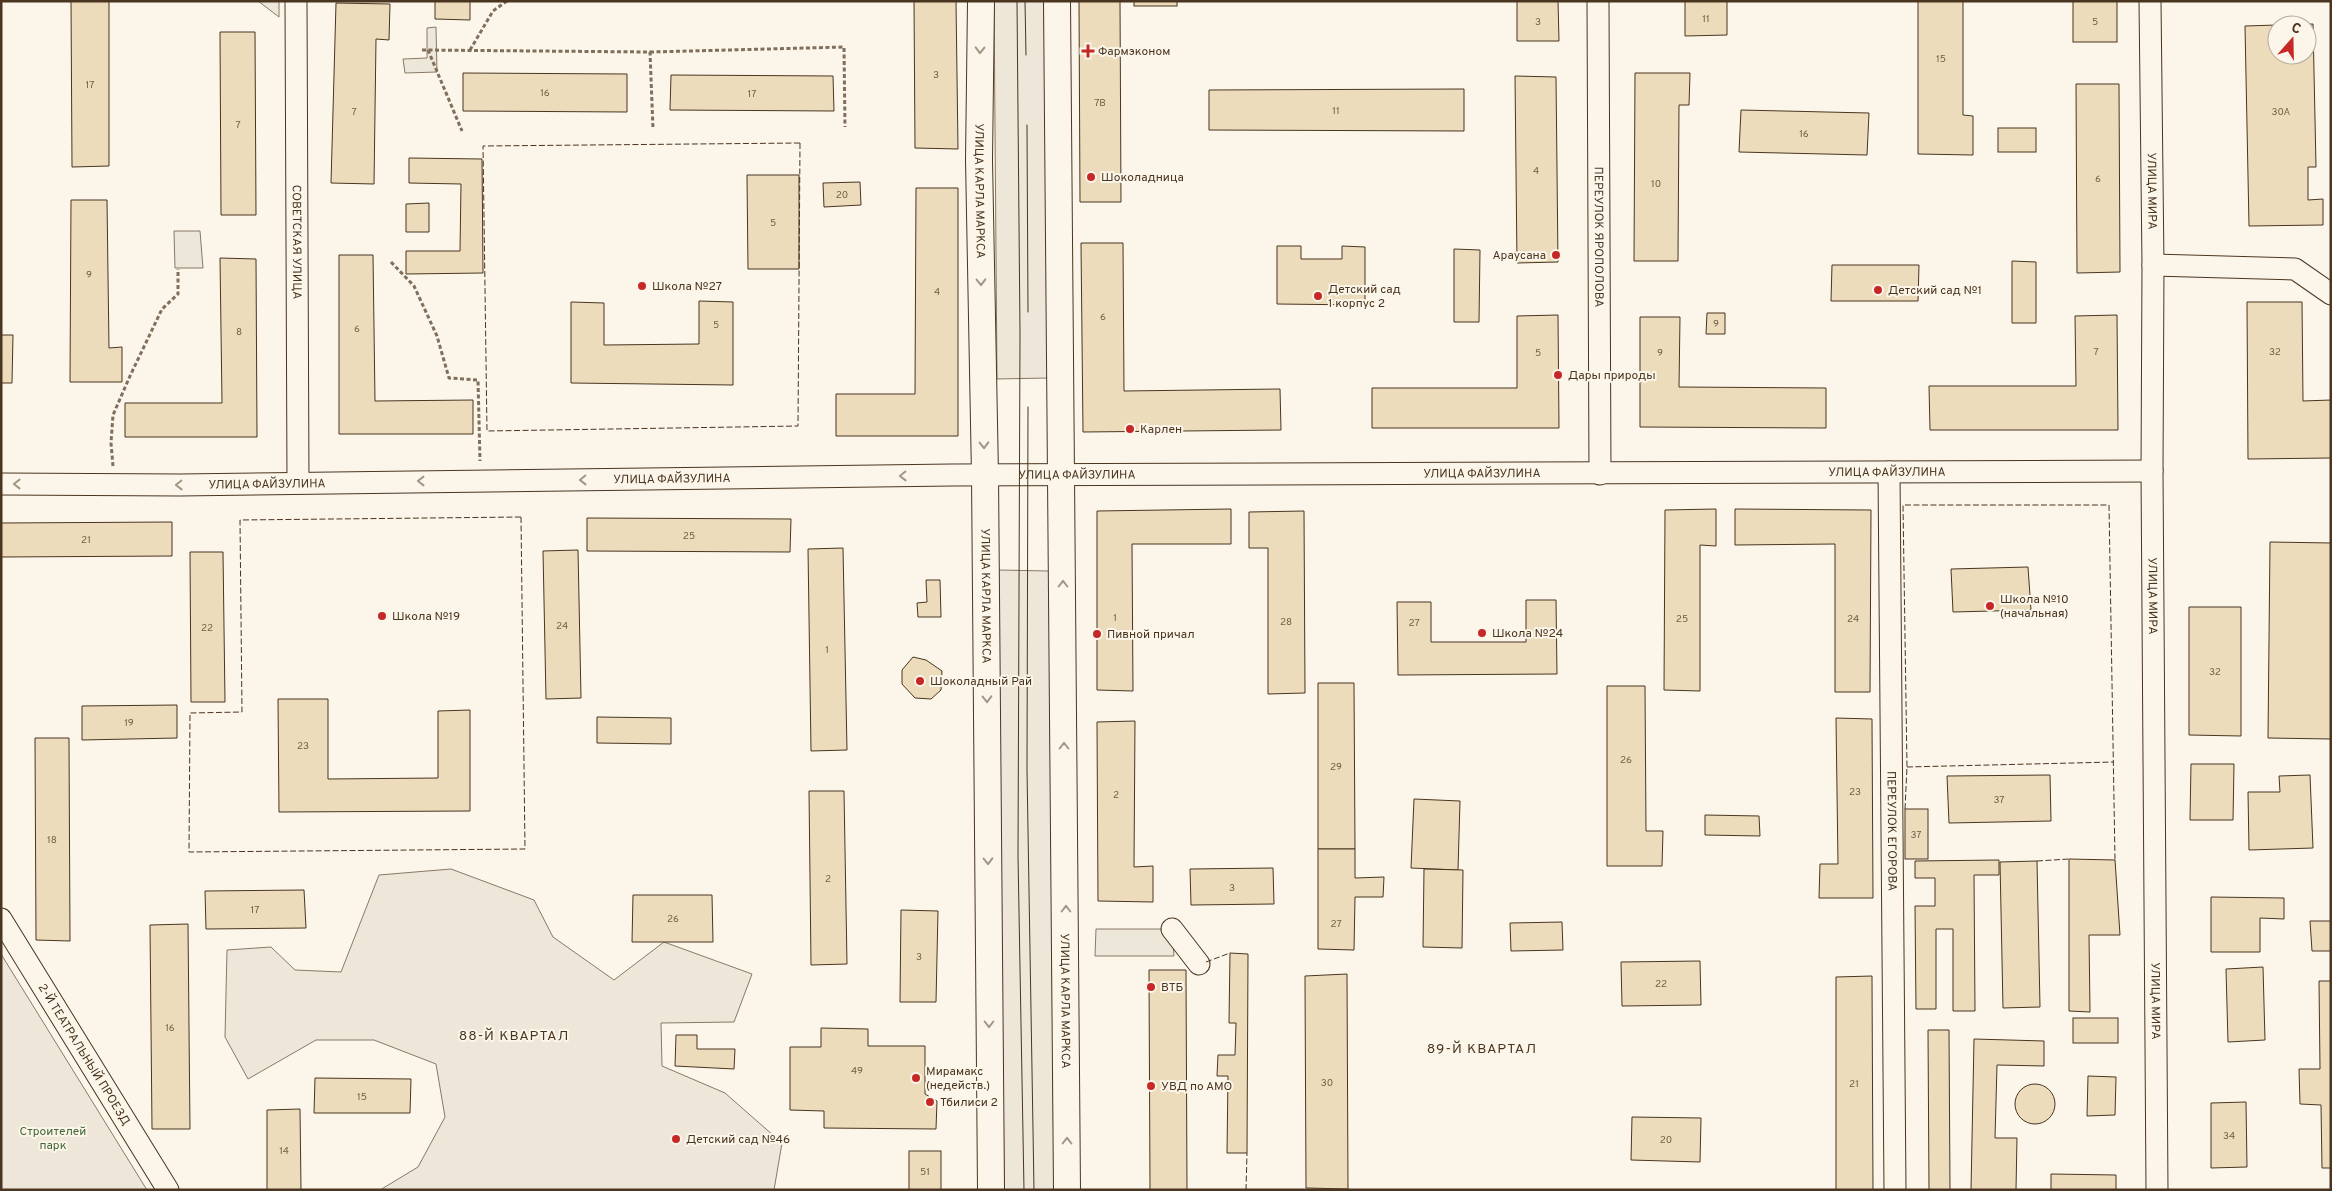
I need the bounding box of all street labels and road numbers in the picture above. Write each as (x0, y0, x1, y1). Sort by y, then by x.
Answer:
street label: УЛИЦА КАРЛА МАРКСА (970, 123, 988, 259)
street label: УЛИЦА МИРА (2143, 152, 2160, 230)
street label: ПЕРЕУЛОК ЯРОПОЛОВА (1590, 167, 1606, 307)
street label: СОВЕТСКАЯ УЛИЦА (288, 185, 304, 299)
street label: УЛИЦА ФАЙЗУЛИНА (1828, 465, 1946, 481)
street label: УЛИЦА ФАЙЗУЛИНА (1423, 466, 1541, 482)
street label: УЛИЦА ФАЙЗУЛИНА (1018, 467, 1136, 484)
street label: УЛИЦА ФАЙЗУЛИНА (613, 471, 731, 488)
street label: УЛИЦА ФАЙЗУЛИНА (208, 476, 326, 494)
street label: УЛИЦА КАРЛА МАРКСА (976, 528, 994, 664)
street label: УЛИЦА МИРА (2144, 557, 2160, 635)
street label: ПЕРЕУЛОК ЕГОРОВА (1882, 771, 1900, 891)
street label: УЛИЦА КАРЛА МАРКСА (1056, 933, 1073, 1069)
street label: УЛИЦА МИРА (2146, 962, 2163, 1040)
street label: 2-Й ТЕАТРАЛЬНЫЙ ПРОЕЗД (34, 981, 133, 1129)

